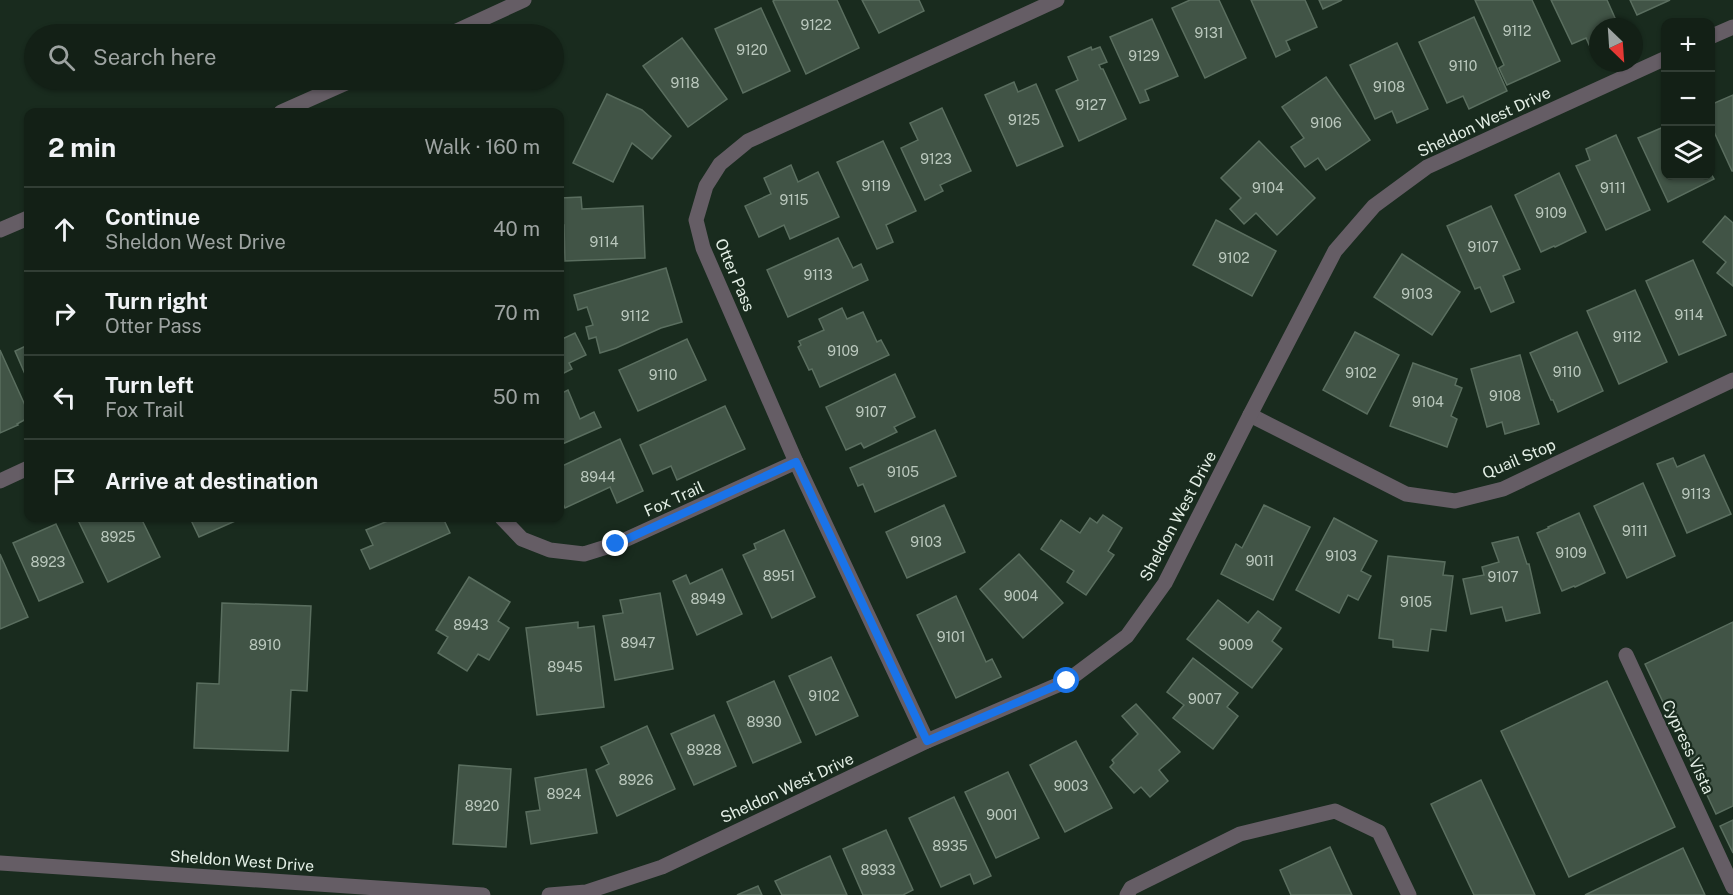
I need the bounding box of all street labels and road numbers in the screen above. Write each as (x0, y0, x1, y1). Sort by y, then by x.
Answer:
street label: Sheldon West Drive (1414, 83, 1554, 161)
street label: Otter Pass (711, 236, 759, 314)
street label: Quail Stop (1479, 435, 1559, 483)
street label: Sheldon West Drive (1136, 448, 1220, 584)
street label: Fox Trail (641, 477, 707, 521)
street label: Cypress Vista (1658, 697, 1718, 797)
street label: Sheldon West Drive (717, 749, 857, 827)
street label: Sheldon West Drive (169, 846, 315, 876)

